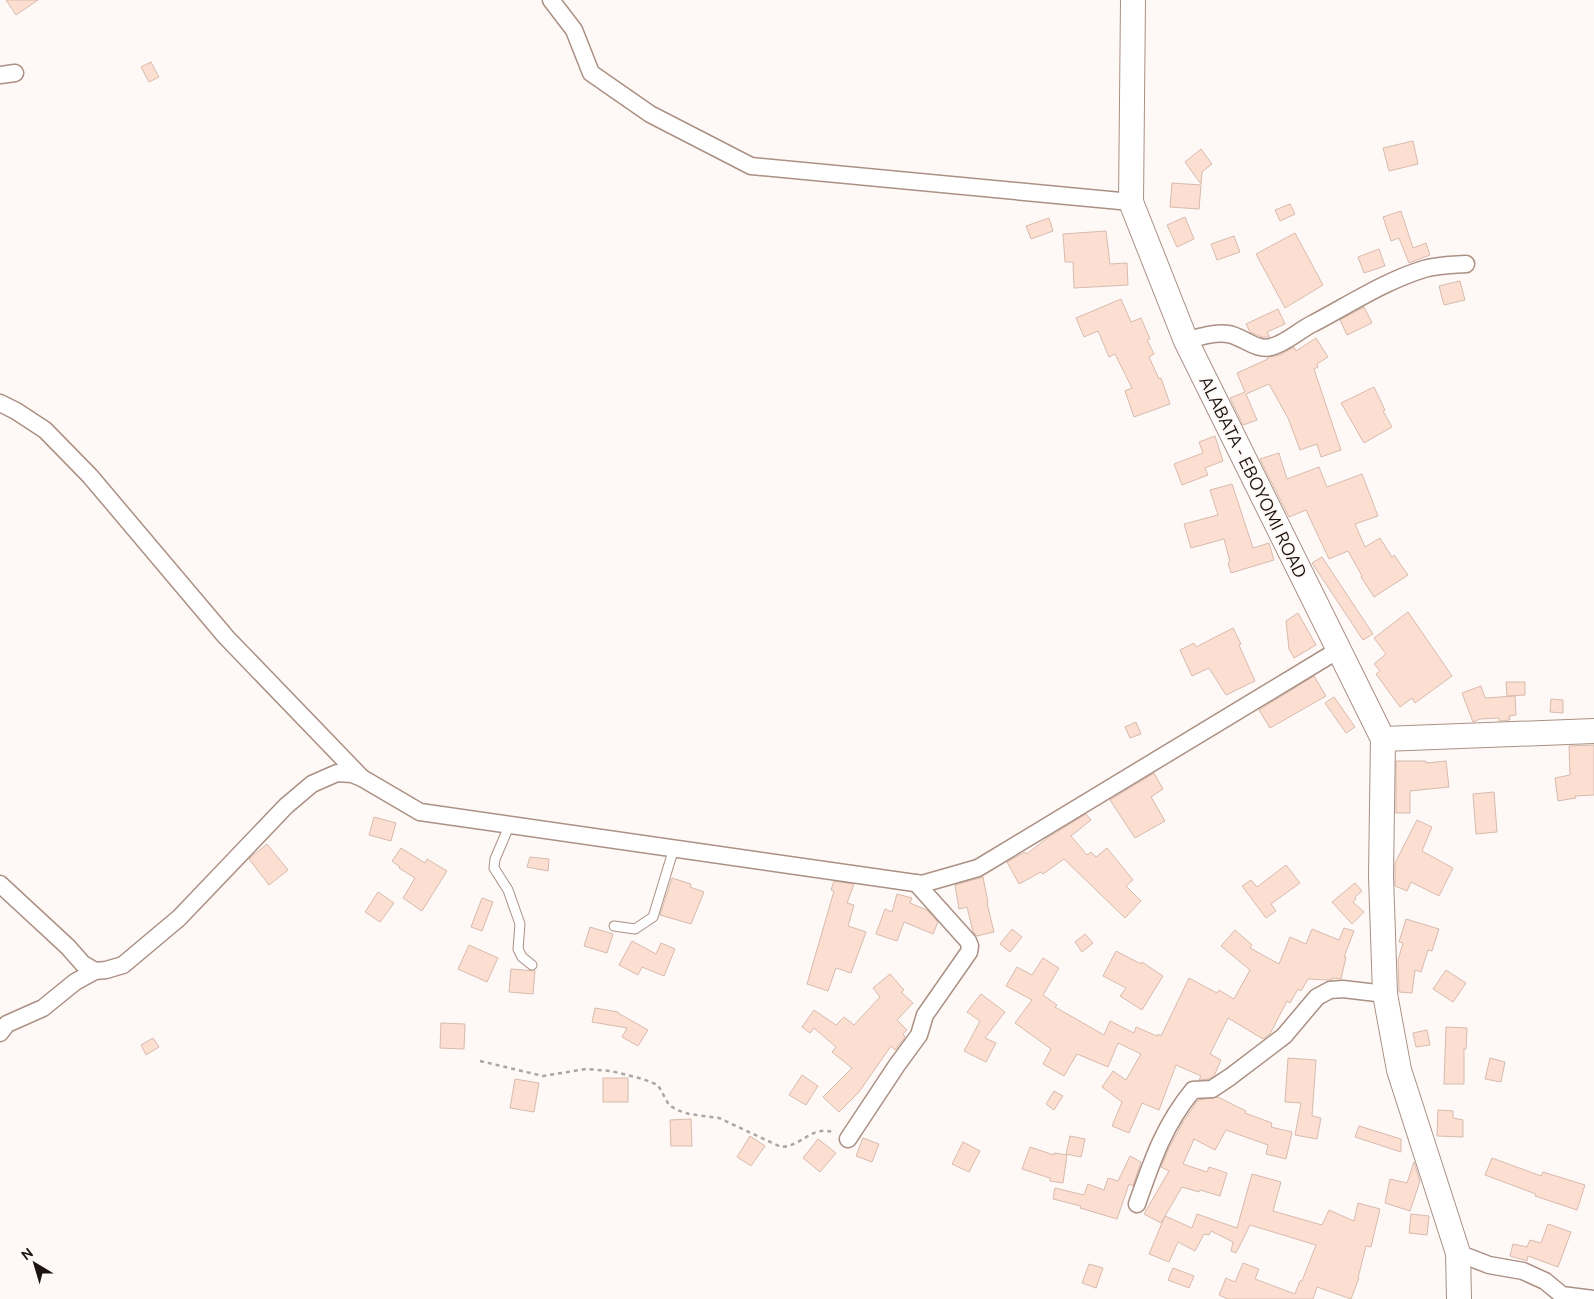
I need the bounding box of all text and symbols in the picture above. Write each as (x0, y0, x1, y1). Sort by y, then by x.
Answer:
street label: ALABATA - EBOYOMI ROAD (1196, 373, 1312, 581)
north arrow (10, 1239, 60, 1289)
text: N (18, 1244, 36, 1263)

